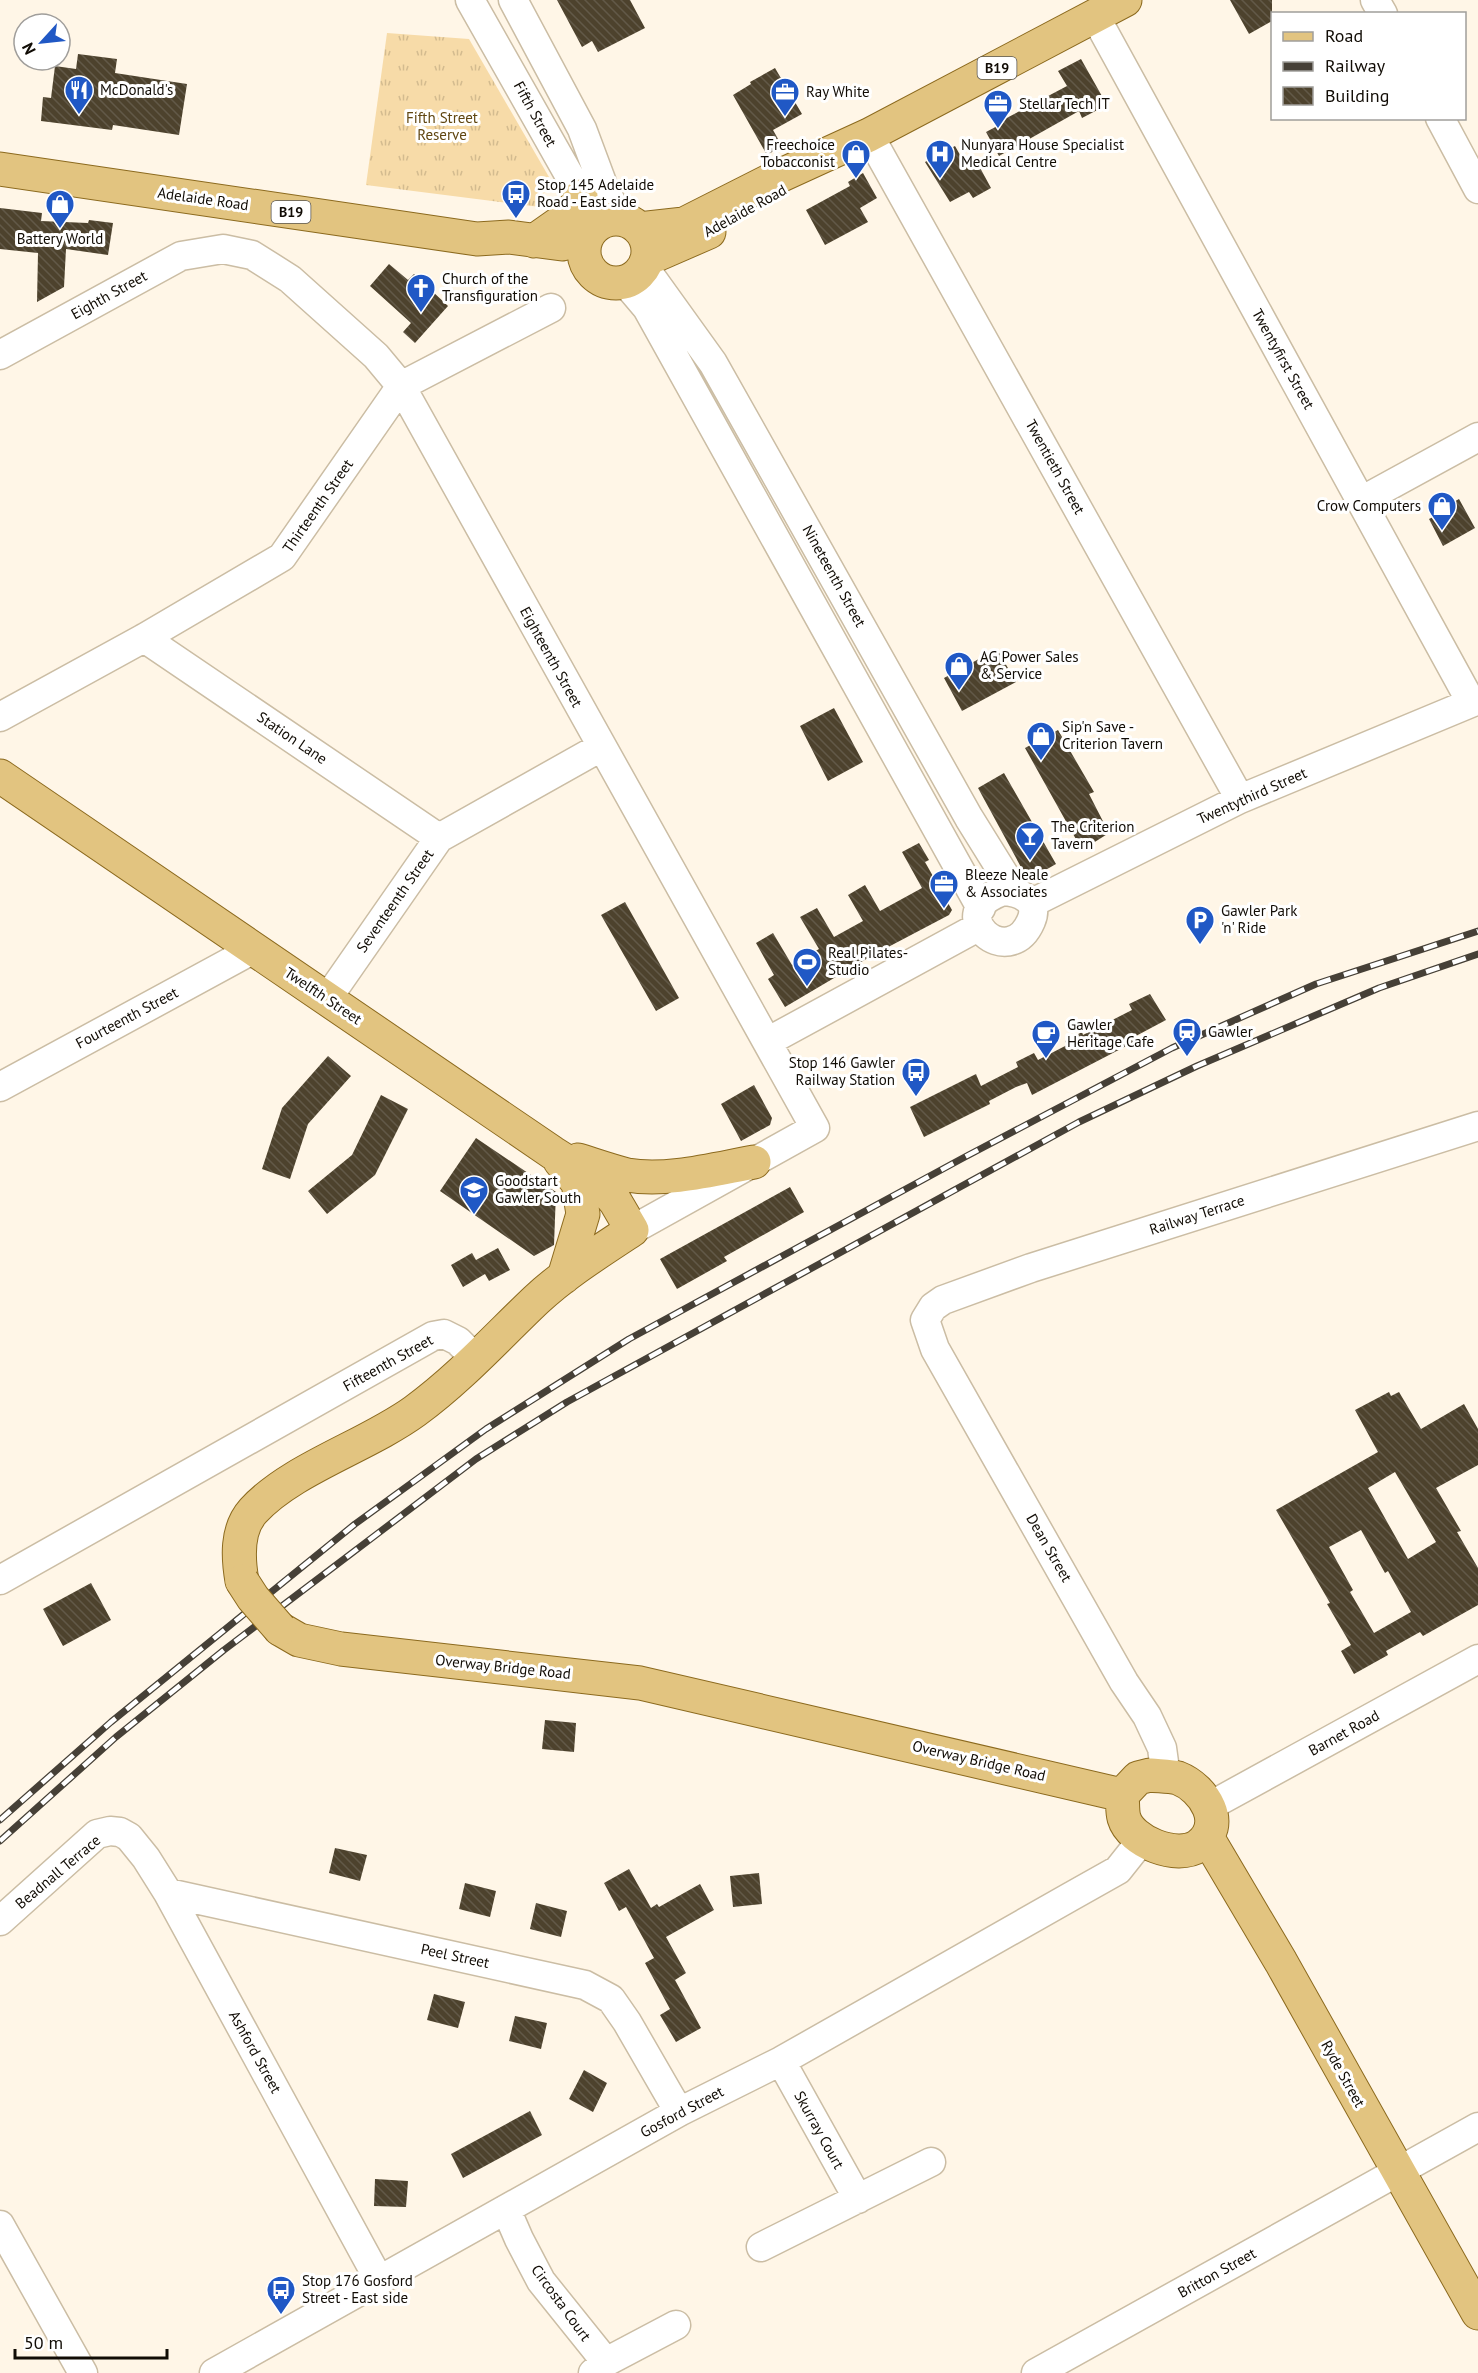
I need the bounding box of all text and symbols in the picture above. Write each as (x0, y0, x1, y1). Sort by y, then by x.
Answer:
north arrow (12, 12, 72, 72)
legend (1271, 12, 1466, 120)
text: Road (1325, 24, 1363, 47)
text: N (17, 40, 40, 58)
text: Railway (1325, 54, 1386, 77)
road number: B19 (978, 57, 1016, 79)
restaurant icon: McDonald's (63, 74, 95, 116)
office icon: Ray White (769, 76, 801, 118)
street label: Fifth Street (510, 78, 561, 150)
place label: McDonald's (100, 80, 173, 99)
place label: Ray White (806, 82, 870, 101)
text: Building (1325, 84, 1389, 107)
office icon: Stellar Tech IT (982, 88, 1014, 130)
place label: Stellar Tech IT (1019, 94, 1111, 113)
park label: Fifth Street Reserve (406, 108, 478, 144)
place label: Freechoice Tobacconist (761, 135, 835, 171)
place label: Nunyara House Specialist Medical Centre (961, 135, 1124, 171)
shop icon: Freechoice Tobacconist (840, 138, 872, 180)
hospital icon: Nunyara House Specialist Medical Centre (924, 138, 956, 180)
place label: Stop 145 Adelaide Road - East side (537, 175, 654, 211)
bus stop icon: Stop 145 Adelaide Road - East side (500, 178, 532, 220)
street label: Adelaide Road (700, 180, 789, 241)
street label: Adelaide Road (156, 183, 250, 214)
shop icon: Battery World (44, 188, 76, 230)
road number: B19 (272, 201, 310, 223)
place label: Battery World (17, 229, 103, 248)
street label: Eighth Street (67, 266, 150, 323)
place label: Church of the Transfiguration (442, 269, 538, 305)
church icon: Church of the Transfiguration (405, 272, 437, 314)
street label: Twentyfirst Street (1248, 305, 1319, 412)
street label: Twentieth Street (1022, 416, 1089, 517)
street label: Thirteenth Street (278, 455, 357, 556)
shop icon: Crow Computers (1426, 490, 1458, 532)
place label: Crow Computers (1317, 496, 1421, 515)
street label: Nineteenth Street (799, 521, 870, 630)
street label: Eighteenth Street (516, 603, 587, 710)
place label: AG Power Sales & Service (980, 647, 1079, 683)
shop icon: AG Power Sales & Service (943, 650, 975, 692)
street label: Station Lane (254, 707, 331, 768)
place label: Sip'n Save - Criterion Tavern (1062, 717, 1163, 753)
shop icon: Sip'n Save - Criterion Tavern (1025, 720, 1057, 762)
street label: Twentythird Street (1194, 763, 1310, 828)
place label: The Criterion Tavern (1051, 817, 1135, 853)
bar icon: The Criterion Tavern (1014, 820, 1046, 862)
street label: Seventeenth Street (352, 845, 437, 956)
place label: Bleeze Neale & Associates (965, 865, 1048, 901)
office icon: Bleeze Neale & Associates (928, 868, 960, 910)
place label: Gawler Park 'n' Ride (1221, 901, 1298, 937)
parking icon: Gawler Park 'n' Ride (1184, 904, 1216, 946)
place label: Real Pilates- Studio (828, 943, 908, 979)
sports icon: Real Pilates- Studio (791, 946, 823, 988)
street label: Twelfth Street (281, 963, 366, 1028)
street label: Fourteenth Street (72, 983, 181, 1053)
place label: Gawler Heritage Cafe (1067, 1015, 1154, 1051)
station icon: Gawler (1171, 1016, 1203, 1058)
cafe icon: Gawler Heritage Cafe (1030, 1018, 1062, 1060)
place label: Gawler (1208, 1022, 1253, 1041)
place label: Stop 146 Gawler Railway Station (789, 1053, 895, 1089)
bus stop icon: Stop 146 Gawler Railway Station (900, 1056, 932, 1098)
place label: Goodstart Gawler South (495, 1171, 581, 1207)
school or university icon: Goodstart Gawler South (458, 1174, 490, 1216)
street label: Railway Terrace (1147, 1190, 1247, 1239)
street label: Fifteenth Street (339, 1330, 436, 1395)
street label: Dean Street (1022, 1510, 1077, 1585)
street label: Overway Bridge Road (434, 1650, 572, 1683)
street label: Barnet Road (1305, 1705, 1382, 1760)
street label: Overway Bridge Road (911, 1736, 1048, 1785)
street label: Beadnall Terrace (11, 1830, 104, 1913)
street label: Peel Street (419, 1939, 491, 1972)
street label: Ashford Street (225, 2007, 286, 2096)
street label: Ryde Street (1317, 2037, 1370, 2110)
street label: Gosford Street (637, 2082, 727, 2141)
street label: Skurray Court (790, 2087, 849, 2172)
street label: Britton Street (1174, 2243, 1259, 2302)
street label: Circosta Court (527, 2261, 595, 2345)
place label: Stop 176 Gosford Street - East side (302, 2271, 413, 2307)
bus stop icon: Stop 176 Gosford Street - East side (265, 2274, 297, 2316)
scale bar (15, 2322, 166, 2360)
text: 50 m (24, 2331, 63, 2354)

